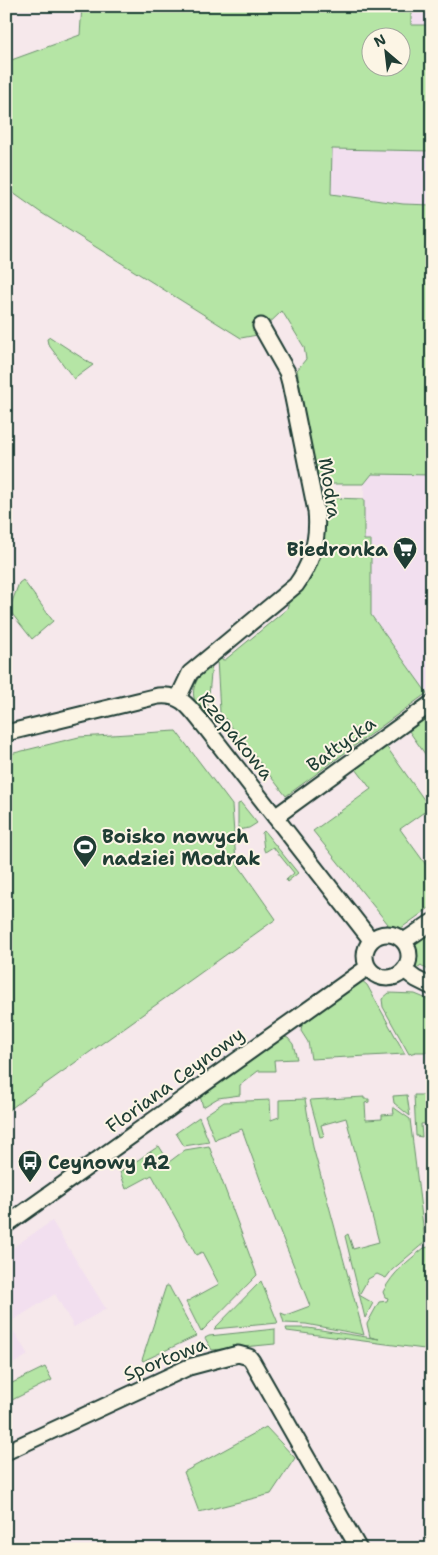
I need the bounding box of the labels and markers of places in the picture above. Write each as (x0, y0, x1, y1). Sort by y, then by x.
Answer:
supermarket icon: Biedronka (392, 536, 418, 570)
place label: Biedronka (287, 537, 388, 562)
place label: Boisko nowych nadziei Modrak (102, 824, 261, 871)
sports icon: Boisko nowych nadziei Modrak (72, 834, 98, 868)
bus stop icon: Ceynowy A2 (17, 1149, 43, 1183)
place label: Ceynowy A2 (48, 1150, 170, 1175)

